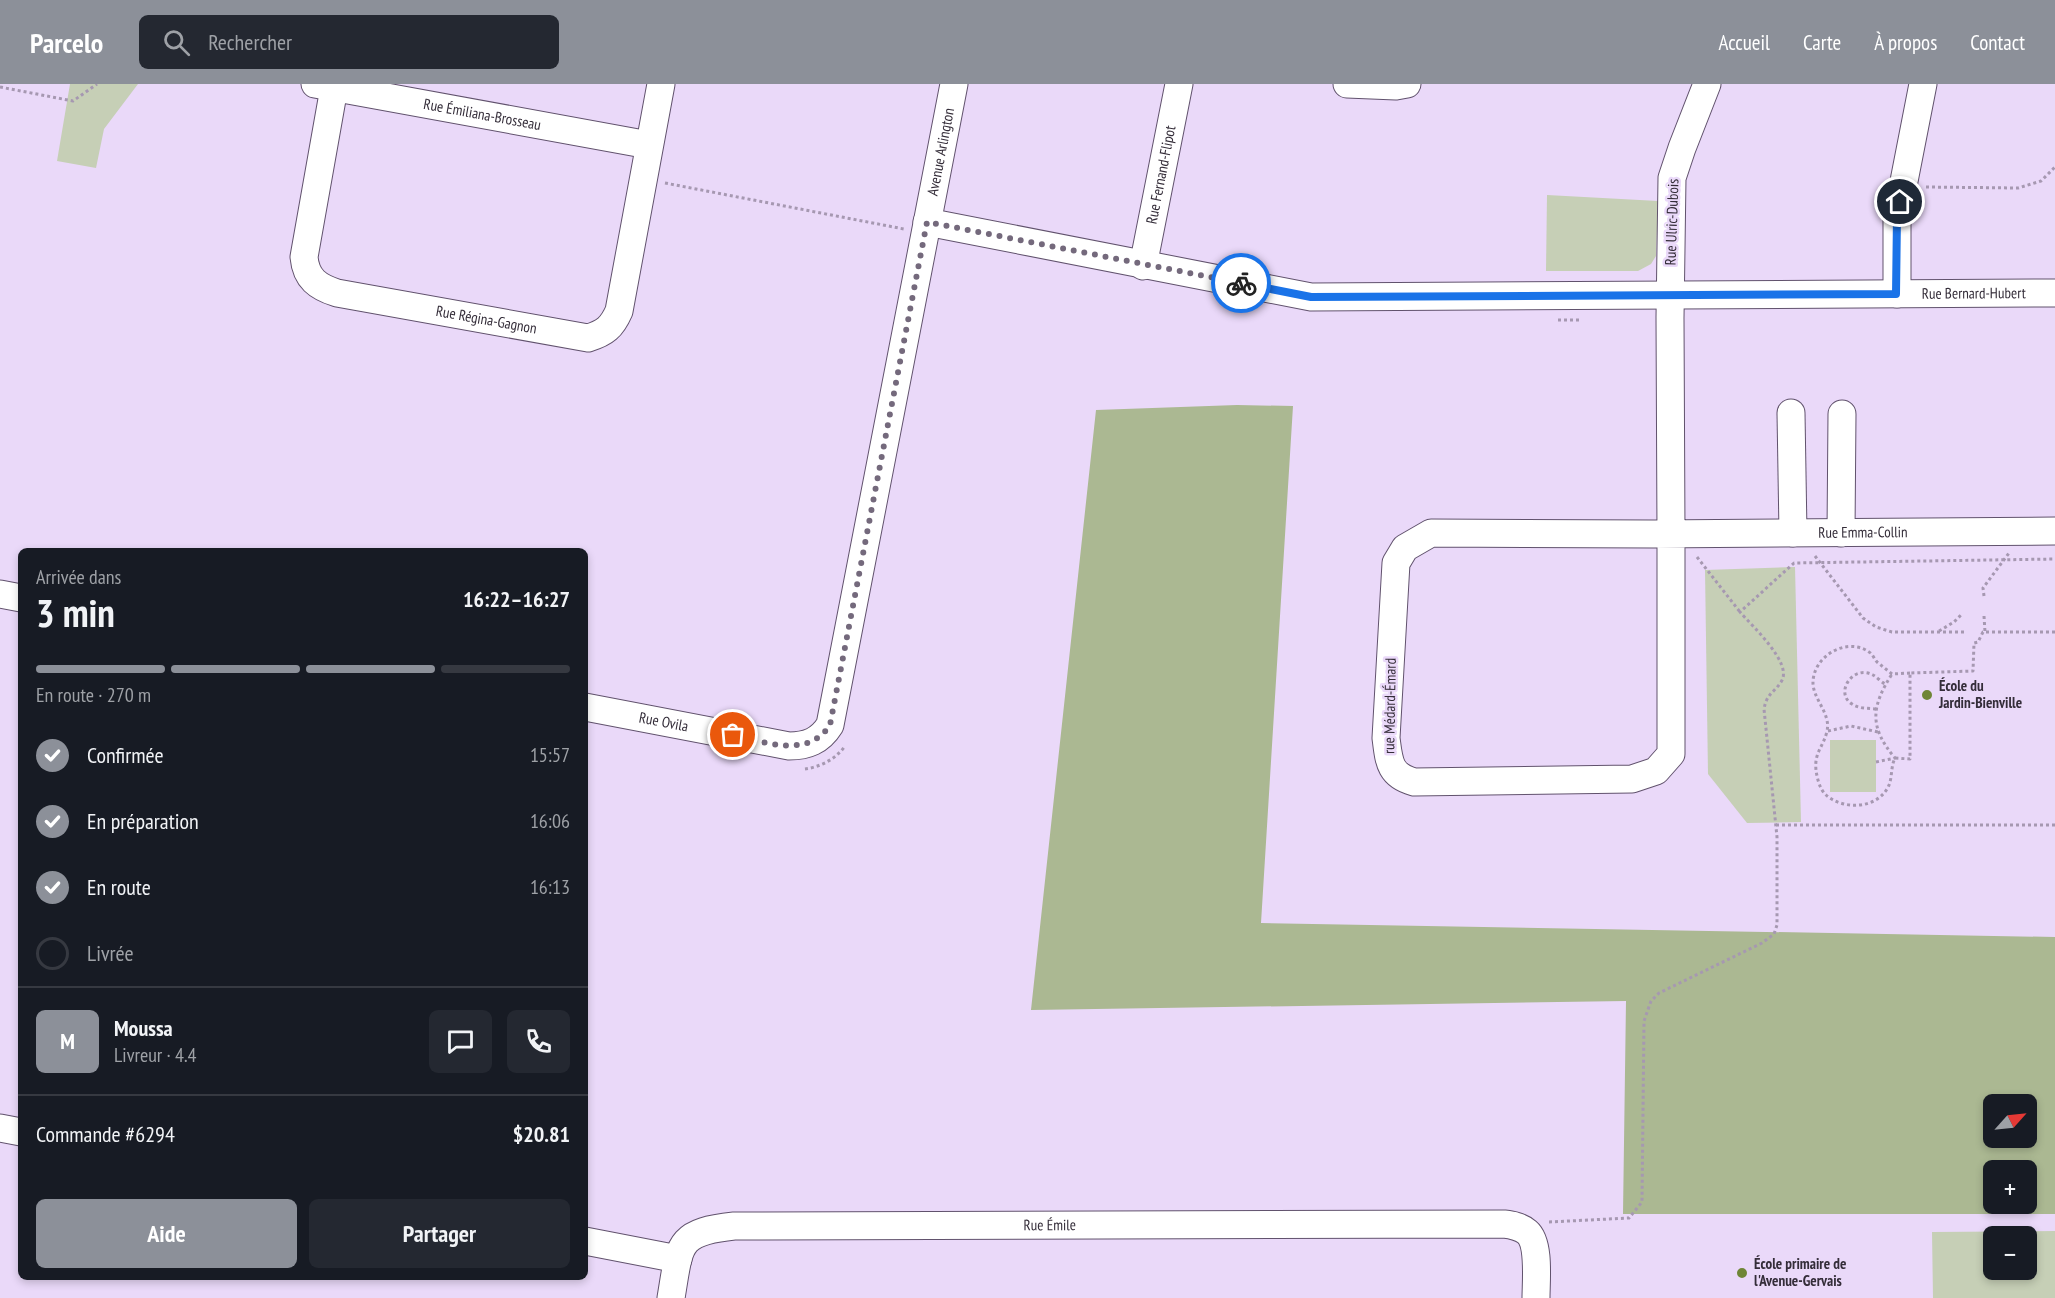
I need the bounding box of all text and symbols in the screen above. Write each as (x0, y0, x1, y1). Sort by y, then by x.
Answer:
search box (139, 15, 559, 69)
text: Parcelo (30, 24, 103, 61)
icon: search (160, 26, 193, 59)
text: Rechercher (208, 28, 292, 56)
text: Accueil (1718, 29, 1770, 56)
text: Carte (1803, 29, 1841, 56)
text: À propos (1874, 29, 1937, 56)
text: Contact (1970, 29, 2025, 56)
street label: Rue Émiliana-Brosseau (422, 94, 543, 134)
street label: Avenue Arlington (923, 106, 958, 197)
street label: Rue Fernand-Flipot (1142, 124, 1180, 225)
pin (1874, 176, 1925, 227)
street label: Rue Ulric-Dubois (1660, 178, 1683, 266)
icon: home (1883, 185, 1916, 218)
courier (1211, 253, 1271, 313)
icon: bike (1225, 267, 1258, 300)
street label: Rue Bernard-Hubert (1922, 283, 2026, 303)
street label: Rue Régina-Gagnon (434, 301, 538, 338)
street label: Rue Emma-Collin (1818, 522, 1908, 542)
text: Arrivée dans (36, 564, 121, 590)
text: 16:22–16:27 (463, 585, 570, 613)
text: 3 min (36, 587, 115, 638)
street label: rue Médard-Émard (1379, 658, 1400, 754)
place label: École du Jardin-Bienville (1938, 676, 2022, 712)
text: En route · 270 m (36, 682, 151, 708)
marker: École du Jardin-Bienville (1920, 688, 1934, 702)
street label: Rue Ovila (637, 708, 690, 736)
pin (707, 709, 758, 760)
icon: bag (716, 718, 749, 751)
icon: check (36, 739, 69, 772)
text: Confirmée (87, 741, 164, 769)
text: 15:57 (530, 742, 570, 768)
icon: check (36, 805, 69, 838)
text: En préparation (87, 807, 199, 835)
text: 16:06 (530, 808, 570, 834)
icon: check (36, 871, 69, 904)
text: En route (87, 873, 151, 901)
text: 16:13 (530, 874, 570, 900)
text: Livrée (87, 939, 133, 967)
button: chat (429, 1010, 492, 1073)
button: phone (507, 1010, 570, 1073)
text: Moussa (114, 1014, 173, 1042)
text: M (60, 1027, 75, 1055)
text: Livreur · 4.4 (114, 1042, 197, 1068)
north arrow (1983, 1094, 2037, 1148)
map controls (1983, 1094, 2037, 1280)
text: Commande #6294 (36, 1120, 175, 1148)
text: $20.81 (513, 1120, 570, 1148)
button: + (1983, 1160, 2037, 1214)
button: Aide (36, 1199, 297, 1268)
button: Partager (309, 1199, 570, 1268)
street label: Rue Émile (1024, 1215, 1076, 1234)
button: − (1983, 1226, 2037, 1280)
place label: École primaire de l'Avenue-Gervais (1754, 1254, 1846, 1290)
marker: École primaire de l'Avenue-Gervais (1735, 1266, 1749, 1280)

